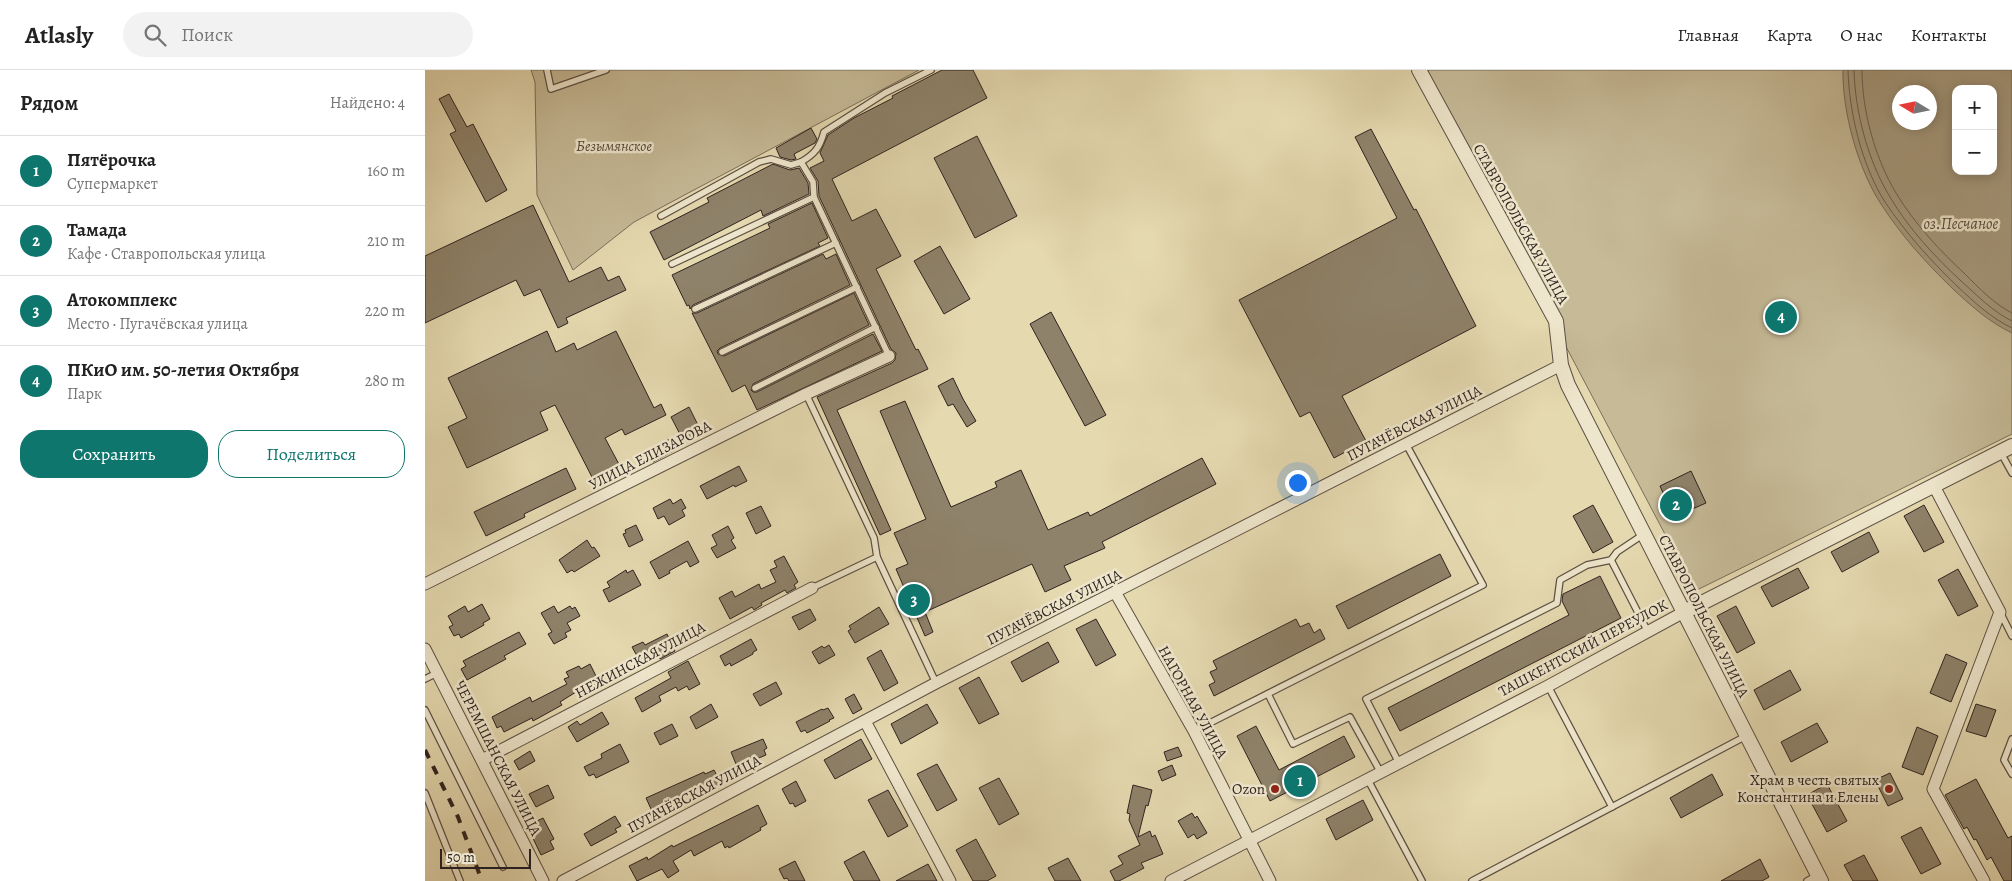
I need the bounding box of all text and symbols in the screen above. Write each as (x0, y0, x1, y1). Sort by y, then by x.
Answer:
search box (123, 12, 473, 57)
text: Atlasly (25, 19, 93, 51)
icon: search (141, 21, 169, 49)
text: Поиск (181, 22, 233, 48)
text: Главная (1678, 23, 1739, 47)
text: Карта (1767, 23, 1812, 47)
text: О нас (1840, 23, 1883, 47)
text: Контакты (1911, 23, 1987, 47)
north arrow (1892, 85, 1937, 130)
map controls (1952, 85, 1997, 175)
button: + (1952, 85, 1997, 130)
text: Рядом (20, 89, 78, 117)
text: Найдено: 4 (330, 92, 405, 114)
button: − (1952, 130, 1997, 175)
park label: Безымянское (576, 136, 652, 156)
street label: СТАВРОПОЛЬСКАЯ УЛИЦА (1469, 140, 1574, 308)
text: Пятёрочка (67, 147, 156, 173)
text: 1 (33, 160, 39, 182)
text: 160 m (367, 160, 405, 182)
text: Супермаркет (67, 173, 158, 195)
water label: оз.Песчаное (1924, 213, 1999, 235)
text: Тамада (67, 217, 127, 243)
text: 2 (32, 230, 40, 252)
text: 210 m (367, 230, 405, 252)
text: Кафе · Ставропольская улица (67, 243, 266, 265)
text: Атокомплекс (67, 287, 177, 313)
pin: 4 (1765, 298, 1797, 336)
text: 3 (33, 300, 39, 322)
text: 220 m (365, 300, 405, 322)
text: Место · Пугачёвская улица (67, 313, 248, 335)
text: ПКиО им. 50-летия Октября (67, 357, 299, 383)
text: 4 (32, 370, 40, 392)
text: 280 m (365, 370, 405, 392)
street label: ПУГАЧЁВСКАЯ УЛИЦА (1343, 380, 1485, 466)
text: Парк (67, 383, 102, 405)
street label: УЛИЦА ЕЛИЗАРОВА (586, 415, 715, 494)
button: Сохранить (20, 430, 208, 478)
button: Поделиться (218, 430, 405, 478)
your location (1285, 470, 1311, 496)
pin: 2 (1660, 486, 1692, 524)
street label: СТАВРОПОЛЬСКАЯ УЛИЦА (1654, 531, 1754, 701)
street label: ПУГАЧЁВСКАЯ УЛИЦА (983, 564, 1125, 650)
pin: 3 (898, 581, 930, 619)
street label: ТАШКЕНТСКИЙ ПЕРЕУЛОК (1495, 595, 1671, 701)
street label: НЕЖИНСКАЯ УЛИЦА (571, 617, 709, 703)
street label: НАГОРНАЯ УЛИЦА (1154, 642, 1232, 762)
street label: ЧЕРЕМШАНСКАЯ УЛИЦА (450, 677, 546, 839)
street label: ПУГАЧЁВСКАЯ УЛИЦА (624, 750, 765, 838)
pin: 1 (1284, 762, 1316, 800)
place label: Храм в честь святых Константина и Елены (1737, 770, 1880, 807)
place label: Ozon (1232, 779, 1265, 799)
marker: Ozon (1269, 783, 1281, 795)
marker: Храм в честь святых Константина и Елены (1883, 783, 1895, 795)
scale bar (440, 846, 531, 869)
text: 50 m (447, 848, 475, 867)

